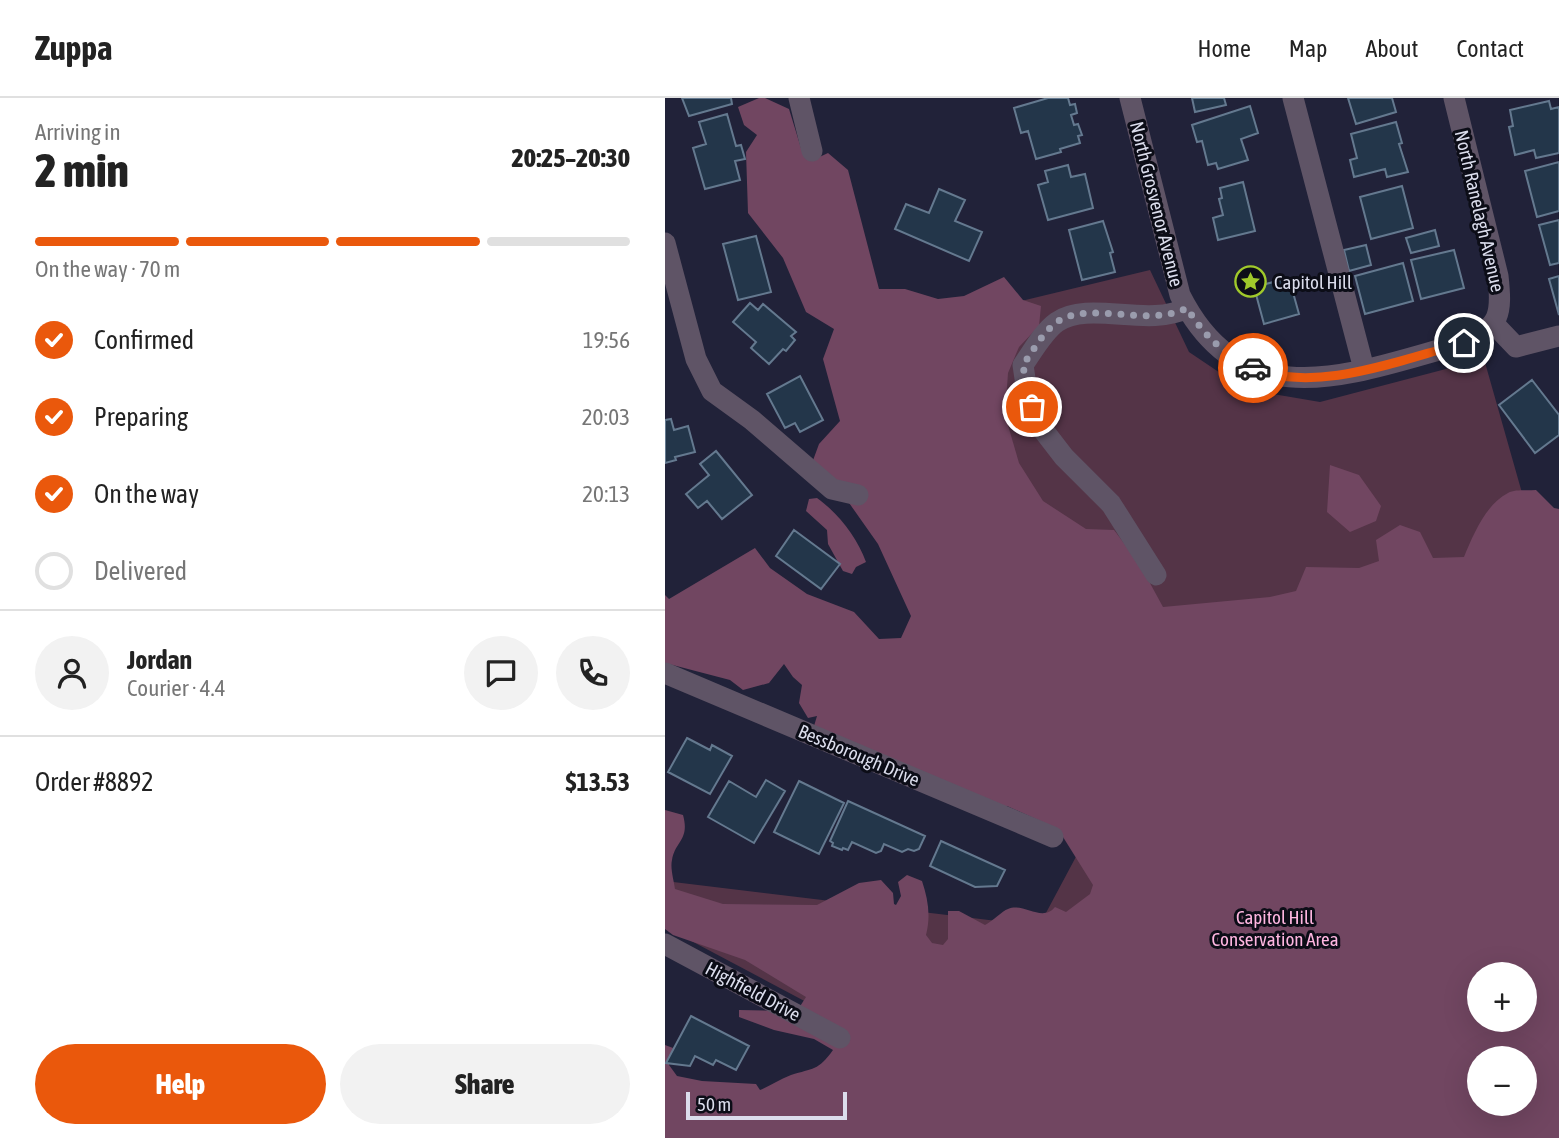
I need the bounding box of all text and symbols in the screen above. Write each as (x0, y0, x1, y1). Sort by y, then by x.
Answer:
text: Zuppa (35, 29, 112, 67)
text: Home (1197, 35, 1251, 62)
text: Map (1289, 35, 1327, 62)
text: About (1365, 35, 1418, 62)
text: Contact (1456, 35, 1524, 62)
text: Arriving in (35, 119, 121, 145)
street label: North Grosvenor Avenue (1126, 119, 1188, 289)
street label: North Ranelagh Avenue (1451, 128, 1509, 294)
text: 20:25–20:30 (512, 143, 630, 173)
text: 2 min (35, 144, 129, 197)
text: On the way · 70 m (35, 256, 180, 282)
place icon: Capitol Hill (1234, 265, 1268, 299)
place label: Capitol Hill (1274, 271, 1352, 293)
pin (1434, 313, 1494, 373)
icon: check (35, 321, 73, 359)
icon: home (1445, 324, 1483, 362)
text: Confirmed (94, 325, 194, 355)
text: 19:56 (583, 327, 630, 353)
courier (1218, 333, 1288, 403)
icon: car (1234, 349, 1272, 387)
pin (1002, 377, 1062, 437)
icon: bag (1013, 388, 1051, 426)
icon: check (35, 398, 73, 436)
text: Preparing (94, 402, 188, 432)
text: 20:03 (582, 404, 630, 430)
icon: check (35, 475, 73, 513)
text: On the way (94, 479, 199, 509)
text: 20:13 (582, 481, 630, 507)
text: Delivered (94, 556, 187, 586)
button: person (35, 636, 109, 710)
button: chat (464, 636, 538, 710)
button: phone (556, 636, 630, 710)
text: Jordan (127, 645, 192, 675)
text: Courier · 4.4 (127, 675, 226, 701)
street label: Bessborough Drive (795, 720, 923, 790)
text: Order #8892 (35, 767, 154, 797)
text: $13.53 (566, 767, 630, 797)
park label: Capitol Hill Conservation Area (1211, 906, 1339, 950)
street label: Highfield Drive (702, 957, 804, 1025)
map controls (1467, 962, 1537, 1116)
button: + (1467, 962, 1537, 1032)
button: Help (35, 1044, 326, 1124)
button: Share (340, 1044, 630, 1124)
button: − (1467, 1046, 1537, 1116)
scale bar (686, 1089, 847, 1121)
text: 50 m (697, 1093, 731, 1115)

